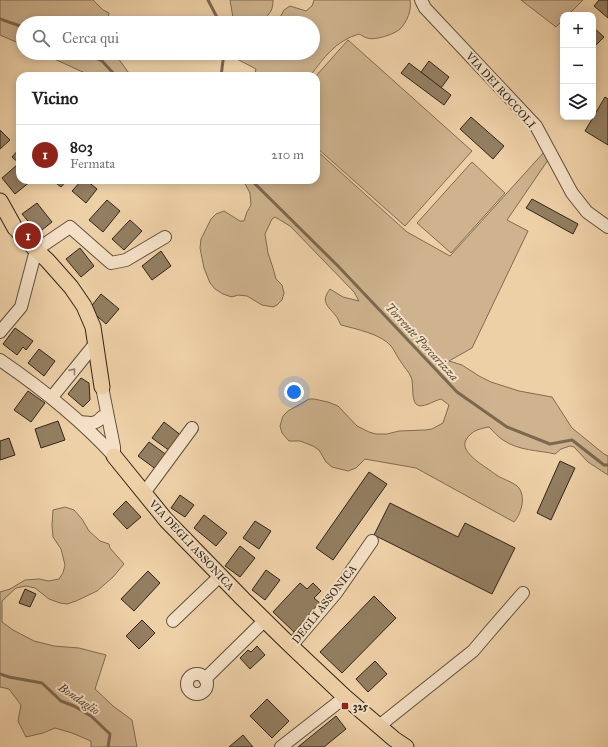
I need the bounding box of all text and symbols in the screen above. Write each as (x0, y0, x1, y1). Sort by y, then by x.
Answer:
map controls (560, 12, 596, 120)
button: + (560, 12, 596, 48)
search box (16, 16, 320, 60)
icon: search (30, 27, 52, 49)
text: Cerca qui (62, 29, 119, 47)
button: − (560, 48, 596, 84)
street label: VIA DEI ROCCOLI (462, 49, 538, 131)
button: layers (560, 84, 596, 120)
text: Vicino (32, 88, 78, 109)
text: 803 (70, 138, 93, 156)
text: 1 (42, 147, 48, 163)
text: 210 m (271, 147, 304, 163)
text: Fermata (70, 156, 115, 172)
pin: 1 (15, 221, 41, 251)
water label: Torrente Porcarizza (382, 300, 462, 384)
one-way arrow (69, 368, 76, 375)
your location (284, 382, 304, 402)
street label: VIA DEGLI ASSONICA (146, 497, 237, 594)
street label: DEGLI ASSONICA (289, 562, 360, 646)
water label: Bondaglio (55, 680, 103, 718)
place label: 325 (353, 700, 369, 714)
marker: 325 (340, 701, 350, 711)

